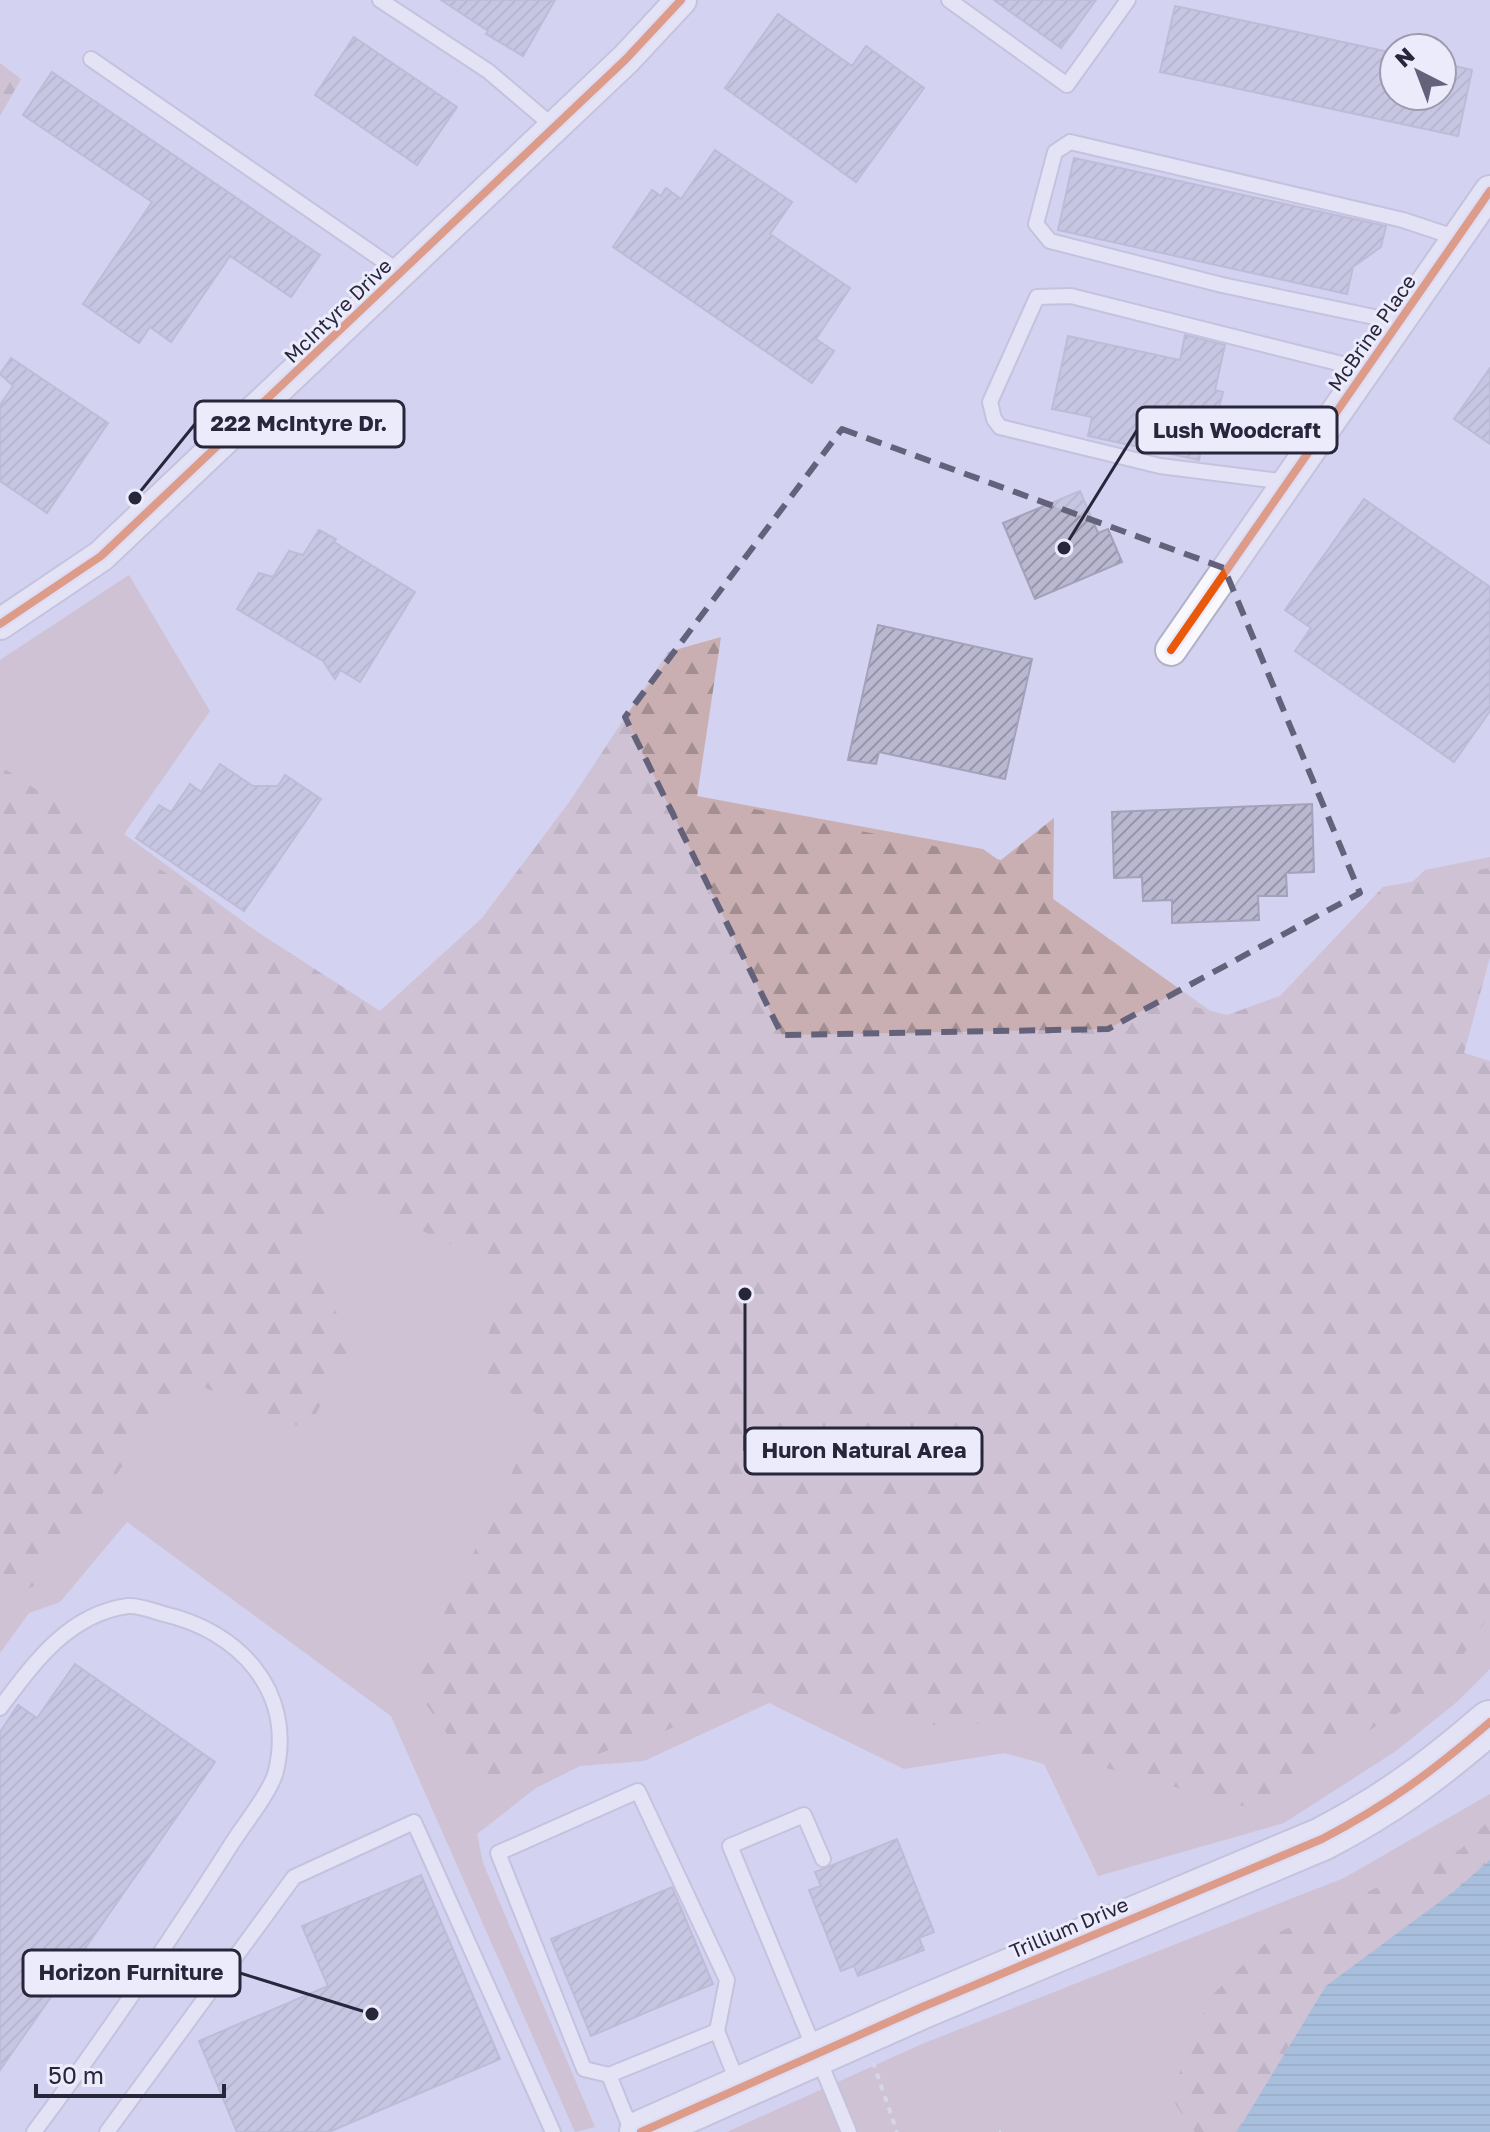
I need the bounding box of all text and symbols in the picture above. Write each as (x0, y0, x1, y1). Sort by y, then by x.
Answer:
north arrow (1378, 32, 1458, 112)
text: N (1389, 41, 1420, 72)
street label: McIntyre Drive (279, 253, 396, 367)
street label: McBrine Place (1322, 269, 1420, 395)
callout: 222 McIntyre Dr. (195, 401, 404, 447)
callout: Lush Woodcraft (1137, 407, 1337, 453)
text: 222 McIntyre Dr. (211, 409, 387, 436)
text: Lush Woodcraft (1153, 416, 1321, 443)
callout: Huron Natural Area (745, 1428, 982, 1474)
text: Huron Natural Area (762, 1436, 966, 1463)
street label: Trillium Drive (1006, 1891, 1131, 1963)
callout: Horizon Furniture (23, 1950, 240, 1996)
text: Horizon Furniture (39, 1958, 223, 1985)
scale bar (36, 2048, 224, 2098)
text: 50 m (48, 2060, 104, 2089)

